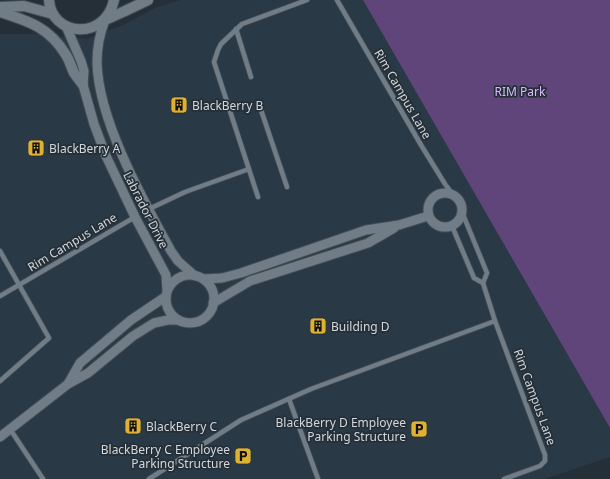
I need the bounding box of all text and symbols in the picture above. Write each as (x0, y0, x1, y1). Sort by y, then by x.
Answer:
street label: Rim Campus Lane (370, 46, 436, 142)
park label: RIM Park (495, 83, 546, 100)
building icon: BlackBerry B (169, 95, 189, 115)
place label: BlackBerry B (192, 97, 264, 114)
building icon: BlackBerry A (26, 138, 46, 158)
place label: BlackBerry A (49, 140, 121, 157)
street label: Labrador Drive (119, 169, 173, 252)
street label: Rim Campus Lane (24, 209, 120, 275)
building icon: Building D (308, 316, 328, 336)
place label: Building D (331, 318, 390, 335)
street label: Rim Campus Lane (510, 346, 560, 448)
place label: BlackBerry D Employee Parking Structure (276, 414, 406, 445)
building icon: BlackBerry C (123, 416, 143, 436)
place label: BlackBerry C (146, 418, 218, 435)
parking icon: BlackBerry D Employee Parking Structure (409, 419, 429, 439)
place label: BlackBerry C Employee Parking Structure (101, 441, 230, 472)
parking icon: BlackBerry C Employee Parking Structure (233, 446, 253, 466)

